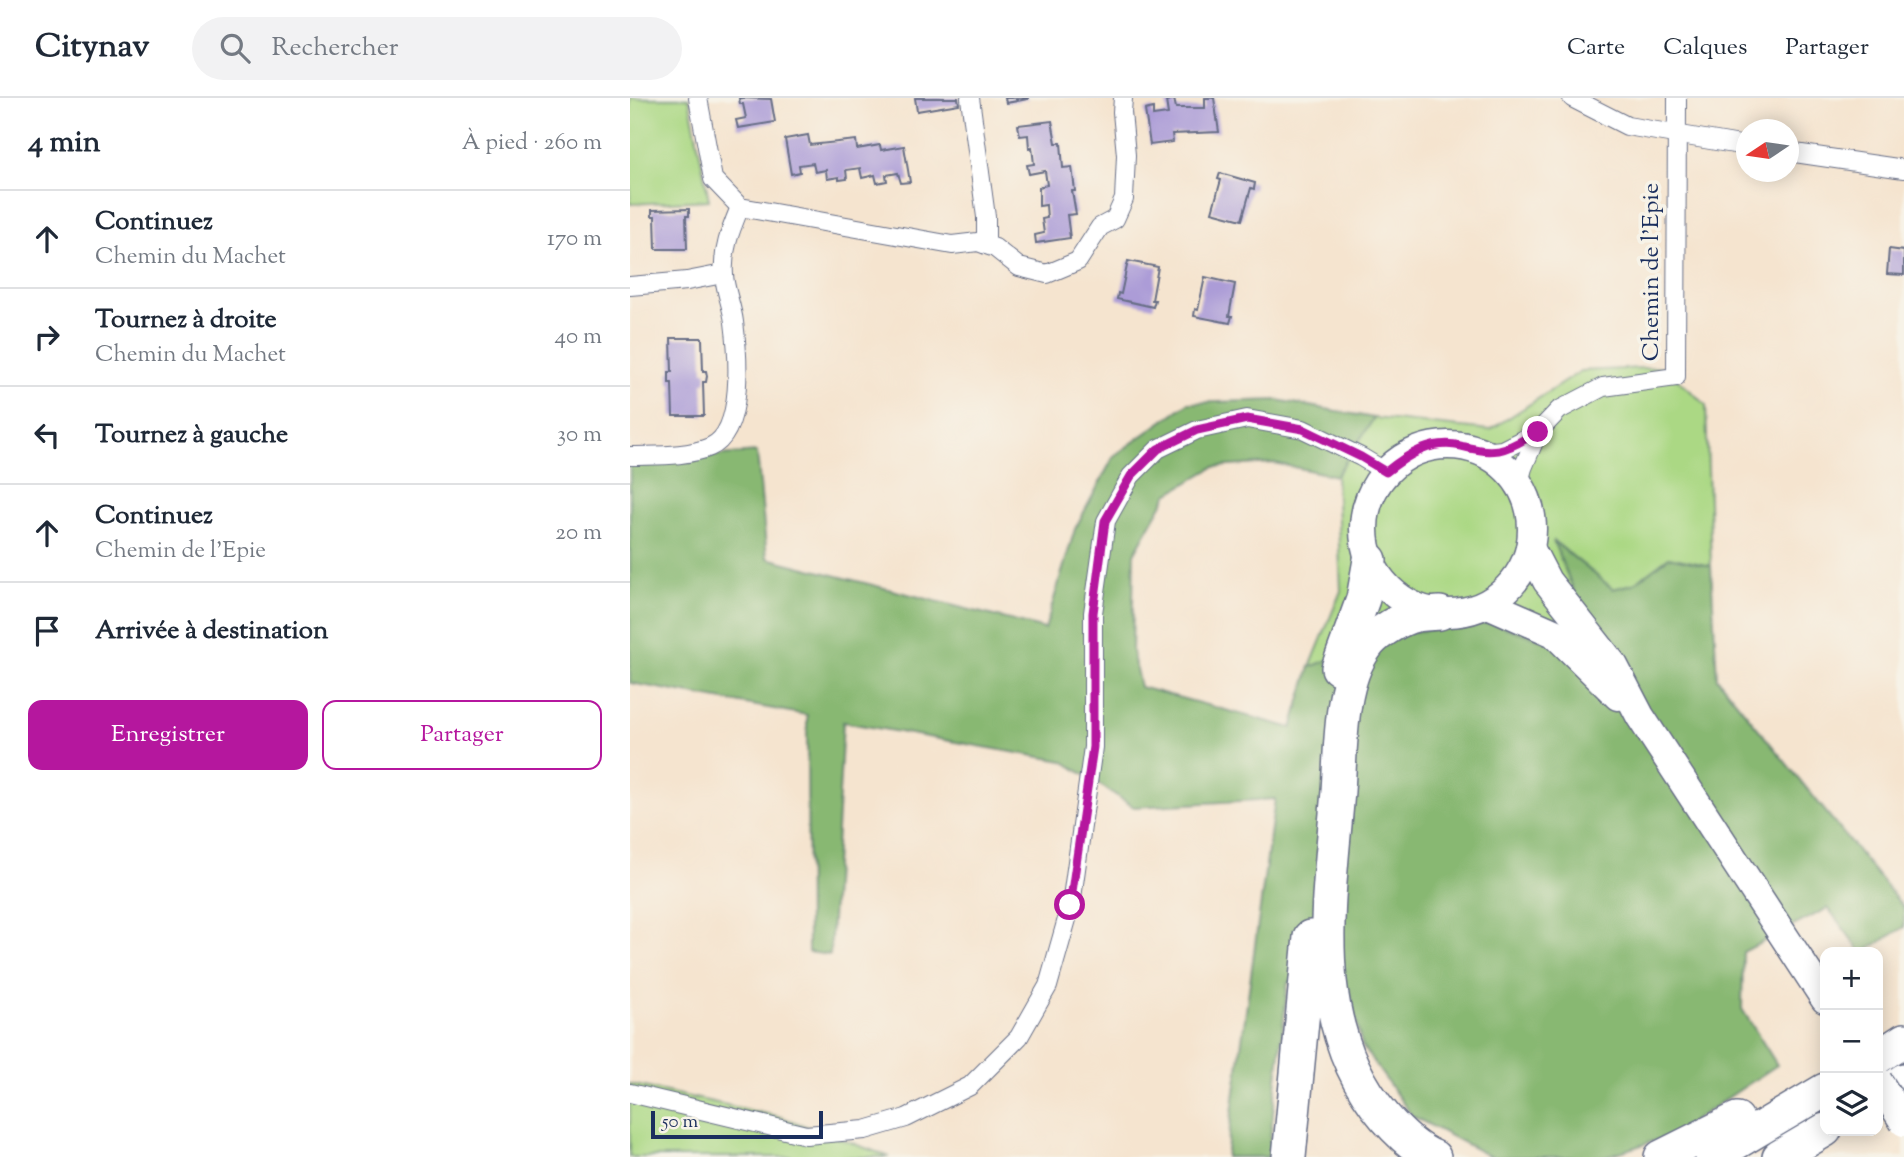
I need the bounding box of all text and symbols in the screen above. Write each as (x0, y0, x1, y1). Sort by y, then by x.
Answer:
search box (192, 17, 682, 80)
text: Citynav (35, 24, 150, 72)
icon: search (216, 29, 254, 67)
text: Rechercher (272, 30, 399, 67)
text: Carte (1567, 31, 1625, 65)
text: Calques (1663, 31, 1747, 65)
text: Partager (1785, 31, 1869, 65)
north arrow (1736, 119, 1799, 182)
text: 4 min (28, 122, 101, 165)
text: À pied · 260 m (462, 127, 602, 160)
street label: Chemin de l'Epie (1635, 183, 1669, 361)
text: Continuez (95, 204, 213, 241)
icon: ahead (28, 220, 66, 258)
text: 170 m (547, 223, 602, 256)
text: Chemin du Machet (95, 241, 286, 274)
text: Tournez à droite (95, 302, 277, 339)
icon: right (28, 318, 66, 356)
text: 40 m (555, 321, 602, 354)
text: Chemin du Machet (95, 339, 286, 372)
icon: left (28, 416, 66, 454)
route end (1522, 416, 1553, 447)
text: Tournez à gauche (95, 417, 288, 454)
text: 30 m (557, 419, 602, 452)
text: Continuez (95, 498, 213, 535)
icon: ahead (28, 514, 66, 552)
text: 20 m (555, 517, 602, 550)
text: Chemin de l'Epie (95, 535, 266, 568)
icon: arrive (28, 612, 66, 650)
text: Arrivée à destination (95, 613, 328, 650)
button: Enregistrer (28, 700, 308, 770)
button: Partager (322, 700, 602, 770)
route start (1054, 889, 1085, 920)
map controls (1820, 947, 1883, 1136)
button: + (1820, 947, 1883, 1010)
button: − (1820, 1010, 1883, 1073)
button: layers (1820, 1073, 1883, 1136)
scale bar (651, 1108, 822, 1140)
text: 50 m (662, 1109, 698, 1136)

